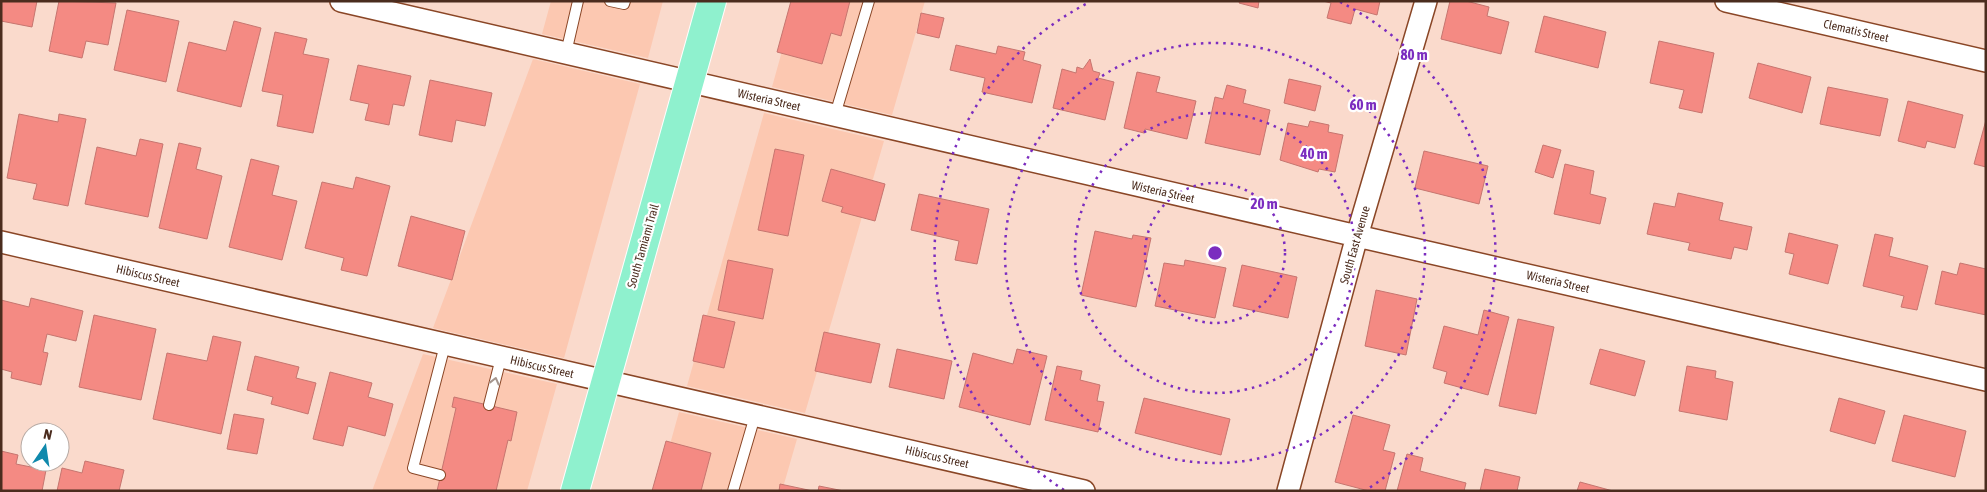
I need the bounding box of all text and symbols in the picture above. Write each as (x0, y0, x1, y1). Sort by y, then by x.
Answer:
street label: Clematis Street (1822, 17, 1891, 45)
text: 80 m (1401, 46, 1428, 63)
street label: Wisteria Street (736, 86, 802, 114)
text: 60 m (1350, 96, 1377, 113)
text: 40 m (1300, 145, 1328, 162)
street label: Wisteria Street (1130, 178, 1196, 206)
text: 20 m (1251, 195, 1278, 212)
street label: South Tamiami Trail (624, 202, 662, 290)
street label: South East Avenue (1337, 204, 1373, 286)
centre of rings (1206, 244, 1224, 262)
street label: Hibiscus Street (115, 262, 182, 290)
street label: Wisteria Street (1525, 268, 1591, 296)
street label: Hibiscus Street (509, 353, 576, 381)
one-way arrow (489, 377, 500, 386)
north arrow (20, 422, 70, 472)
text: N (42, 426, 54, 443)
street label: Hibiscus Street (904, 443, 971, 471)

